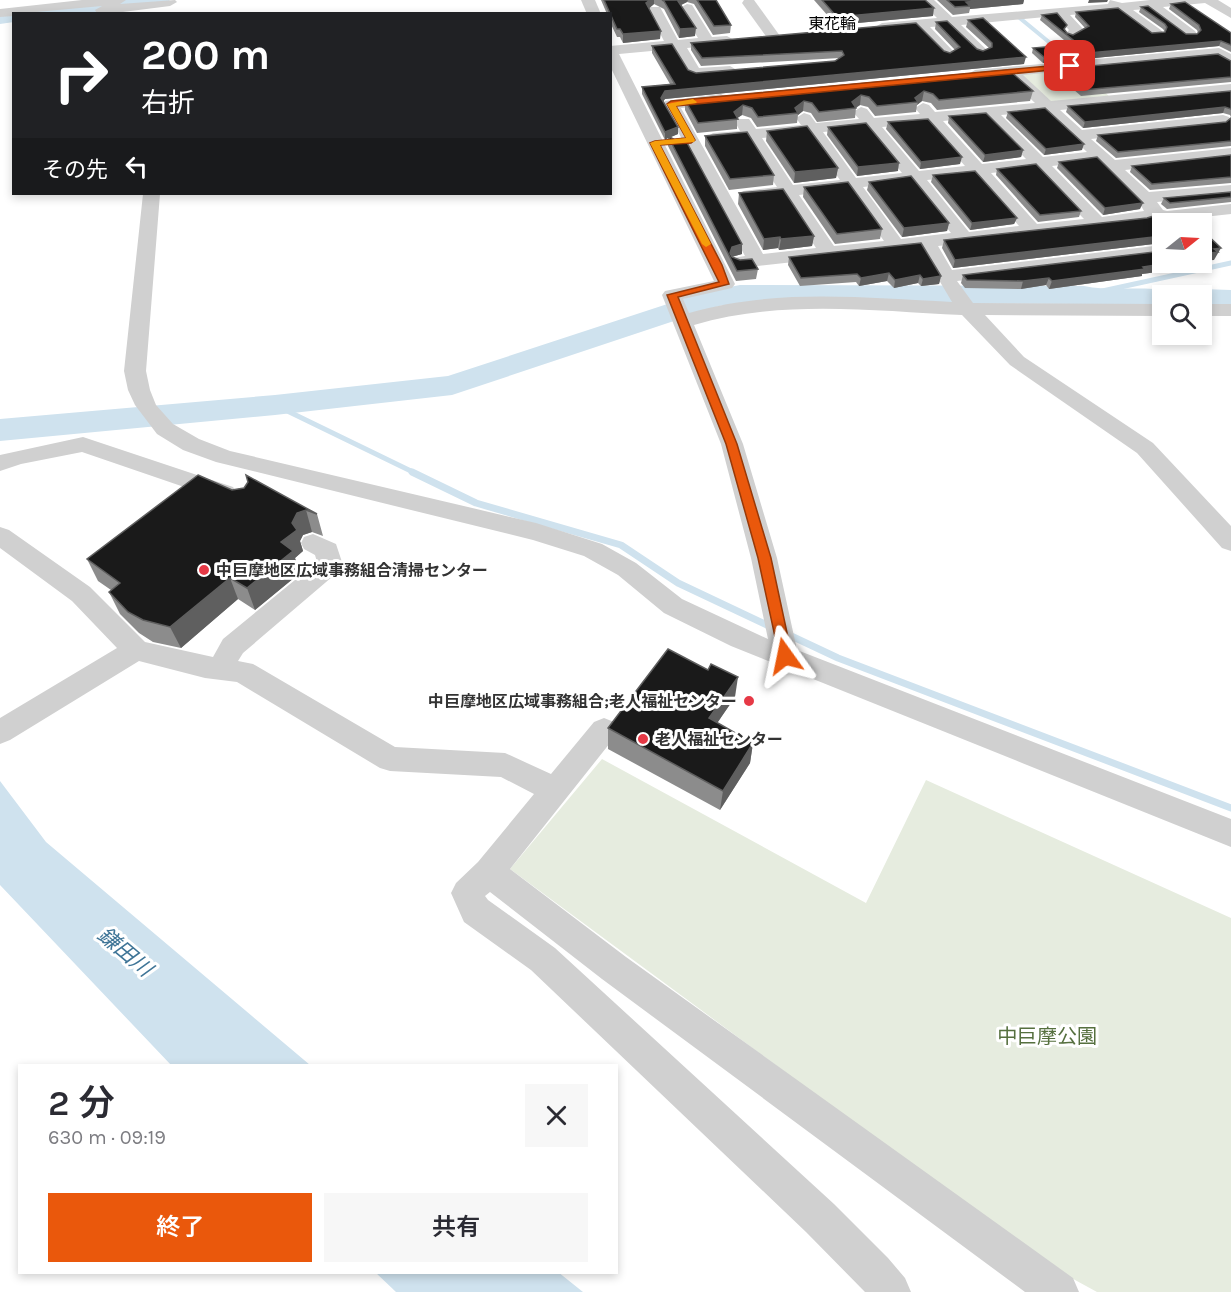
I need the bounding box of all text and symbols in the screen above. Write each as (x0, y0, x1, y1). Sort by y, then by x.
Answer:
district label: 東花輪 (808, 14, 856, 33)
text: 200 m (141, 30, 270, 80)
icon: right (42, 36, 120, 114)
pin (1044, 40, 1095, 91)
icon: arrive (1053, 49, 1086, 82)
text: 右折 (141, 87, 195, 119)
icon: left (120, 150, 153, 183)
text: その先 (42, 157, 108, 183)
north arrow (1152, 213, 1212, 273)
map controls (1152, 213, 1212, 345)
button: search (1152, 285, 1212, 345)
place label: 中巨摩地区広域事務組合清掃センター (216, 561, 488, 580)
marker: 中巨摩地区広域事務組合清掃センター (197, 563, 211, 577)
position arrow (753, 624, 817, 688)
place label: 中巨摩地区広域事務組合;老人福祉センター (428, 692, 737, 711)
marker: 中巨摩地区広域事務組合;老人福祉センター (742, 694, 756, 708)
place label: 老人福祉センター (655, 730, 783, 749)
marker: 老人福祉センター (636, 732, 650, 746)
water label: 鎌田川 (93, 923, 158, 983)
park label: 中巨摩公園 (997, 1025, 1097, 1048)
text: 2 分 (48, 1082, 115, 1124)
button: close (525, 1084, 588, 1147)
text: 630 m · 09:19 (48, 1126, 166, 1149)
button: 終了 (48, 1193, 312, 1262)
button: 共有 (324, 1193, 588, 1262)

